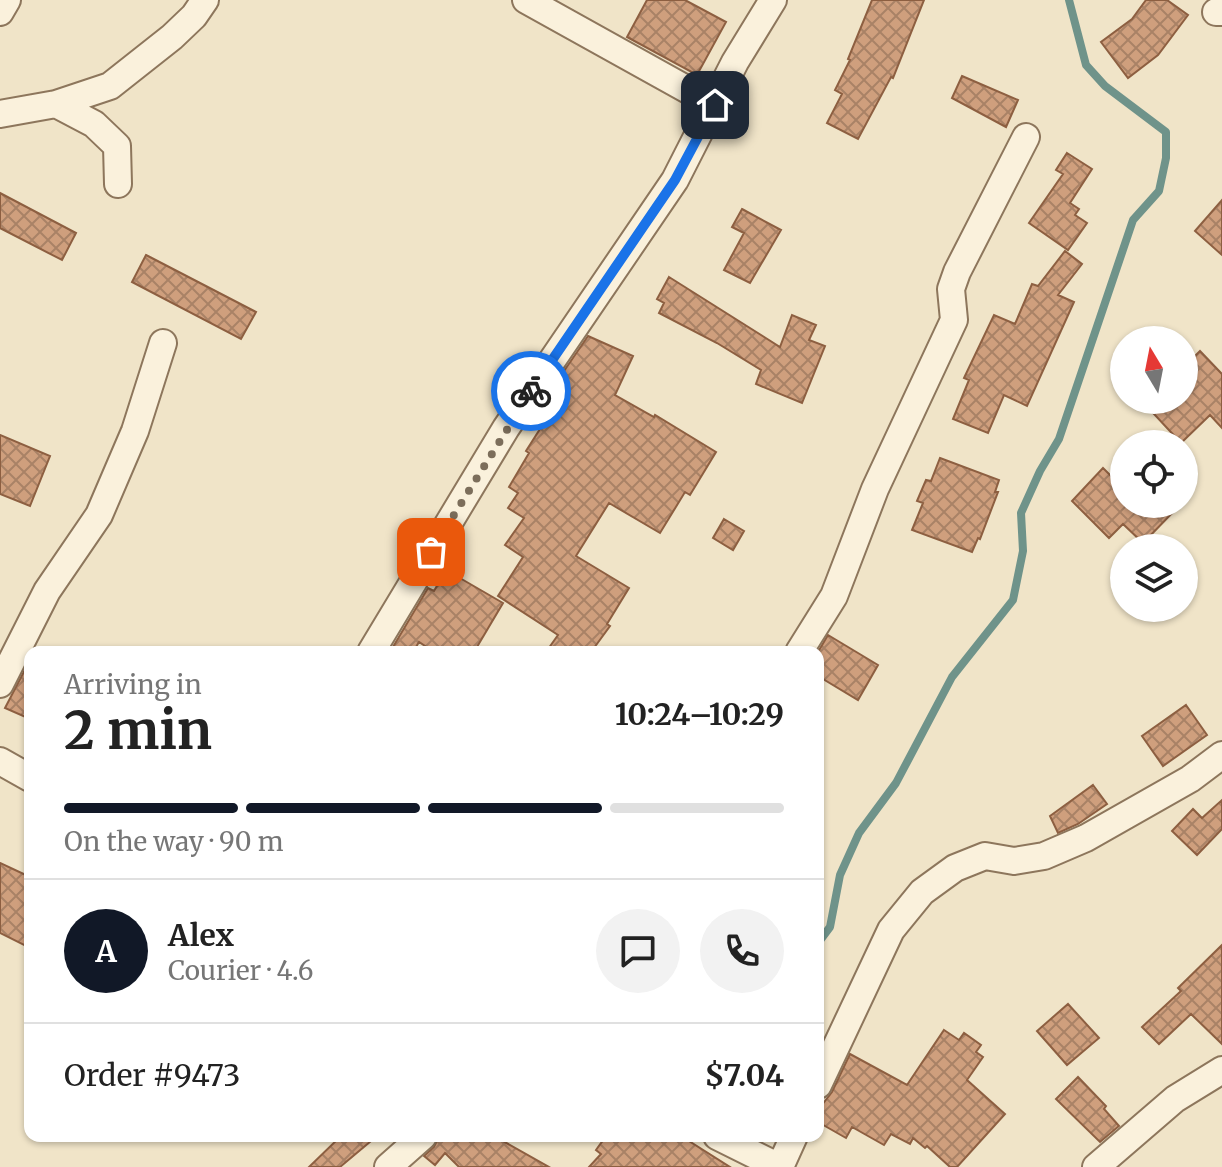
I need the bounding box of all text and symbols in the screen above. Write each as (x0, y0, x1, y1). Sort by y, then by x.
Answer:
pin (681, 71, 749, 139)
icon: home (693, 83, 737, 127)
north arrow (1110, 326, 1198, 414)
map controls (1110, 326, 1198, 622)
courier (491, 351, 571, 431)
icon: bike (509, 369, 553, 413)
button: locate (1110, 430, 1198, 518)
pin (397, 518, 465, 586)
icon: bag (409, 530, 453, 574)
button: layers (1110, 534, 1198, 622)
text: Arriving in (64, 668, 202, 701)
text: 10:24–10:29 (615, 695, 784, 733)
text: 2 min (64, 698, 212, 763)
text: On the way · 90 m (64, 825, 284, 858)
button: chat (596, 909, 680, 993)
button: phone (700, 909, 784, 993)
text: Alex (168, 916, 234, 954)
text: A (95, 932, 117, 970)
text: Courier · 4.6 (168, 954, 314, 987)
text: Order #9473 (64, 1056, 240, 1094)
text: $7.04 (705, 1056, 784, 1094)

